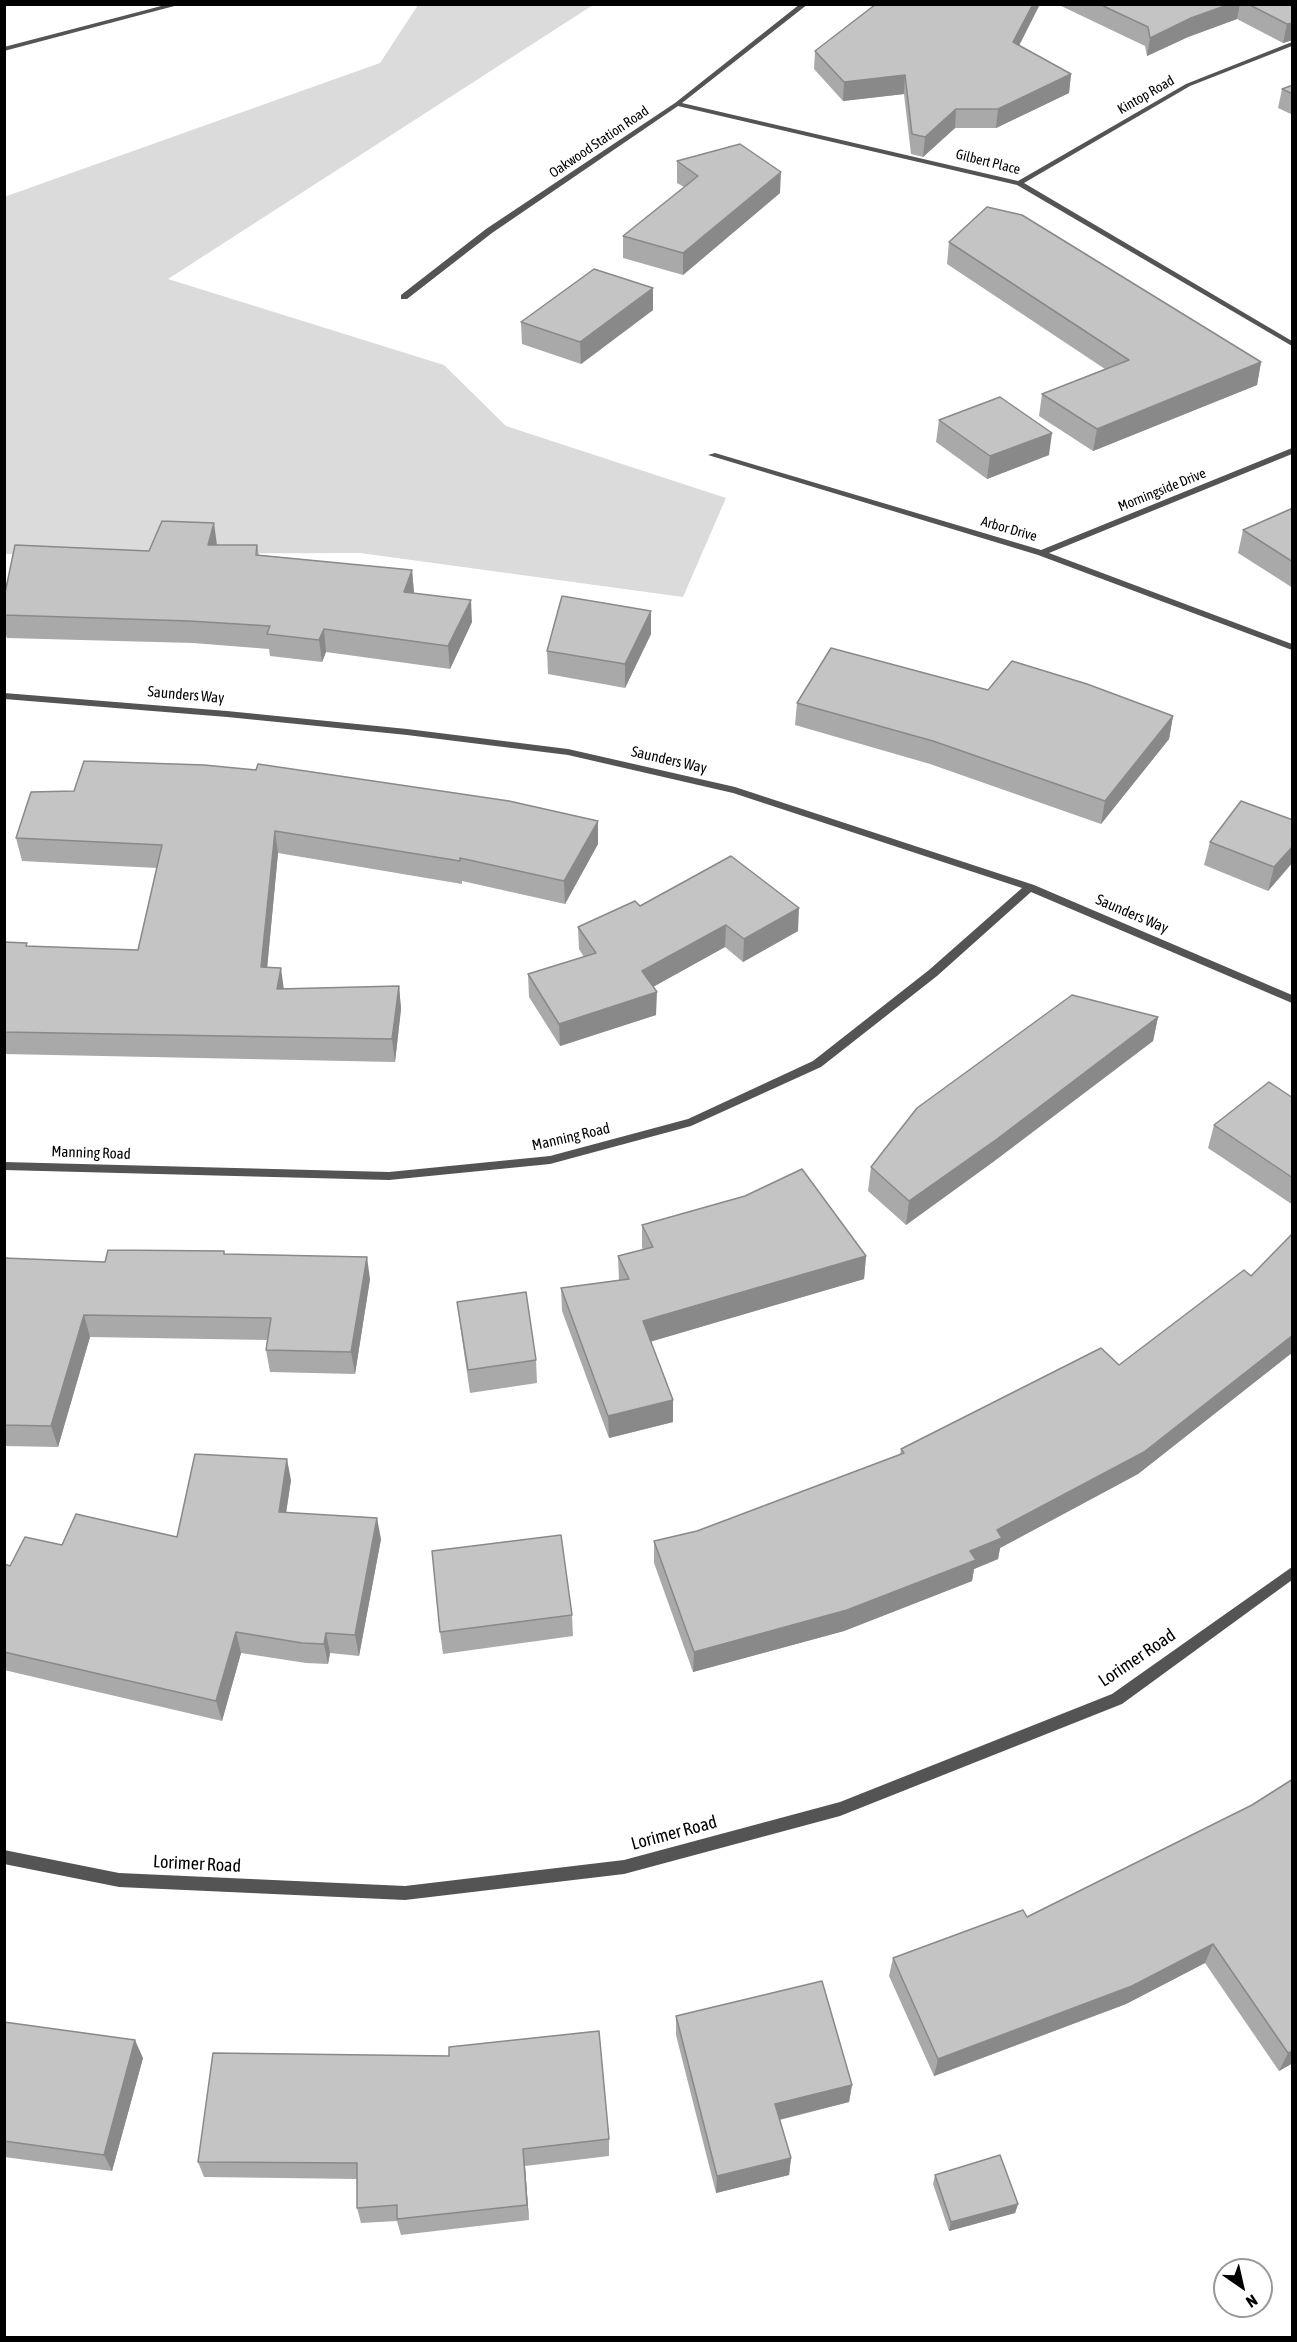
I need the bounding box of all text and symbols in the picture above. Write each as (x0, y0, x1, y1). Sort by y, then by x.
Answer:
street label: Kintop Road (1115, 72, 1177, 118)
street label: Oakwood Station Road (546, 102, 652, 182)
street label: Gilbert Place (954, 146, 1022, 178)
street label: Morningside Drive (1116, 465, 1208, 515)
street label: Arbor Drive (979, 513, 1039, 545)
street label: Saunders Way (147, 683, 225, 707)
street label: Saunders Way (629, 743, 709, 777)
street label: Saunders Way (1093, 891, 1171, 937)
street label: Manning Road (530, 1119, 612, 1155)
street label: Manning Road (51, 1143, 131, 1163)
street label: Lorimer Road (1094, 1624, 1180, 1692)
street label: Lorimer Road (629, 1811, 719, 1855)
street label: Lorimer Road (152, 1851, 242, 1877)
north arrow (1213, 2258, 1273, 2318)
text: N (1243, 2291, 1261, 2311)

